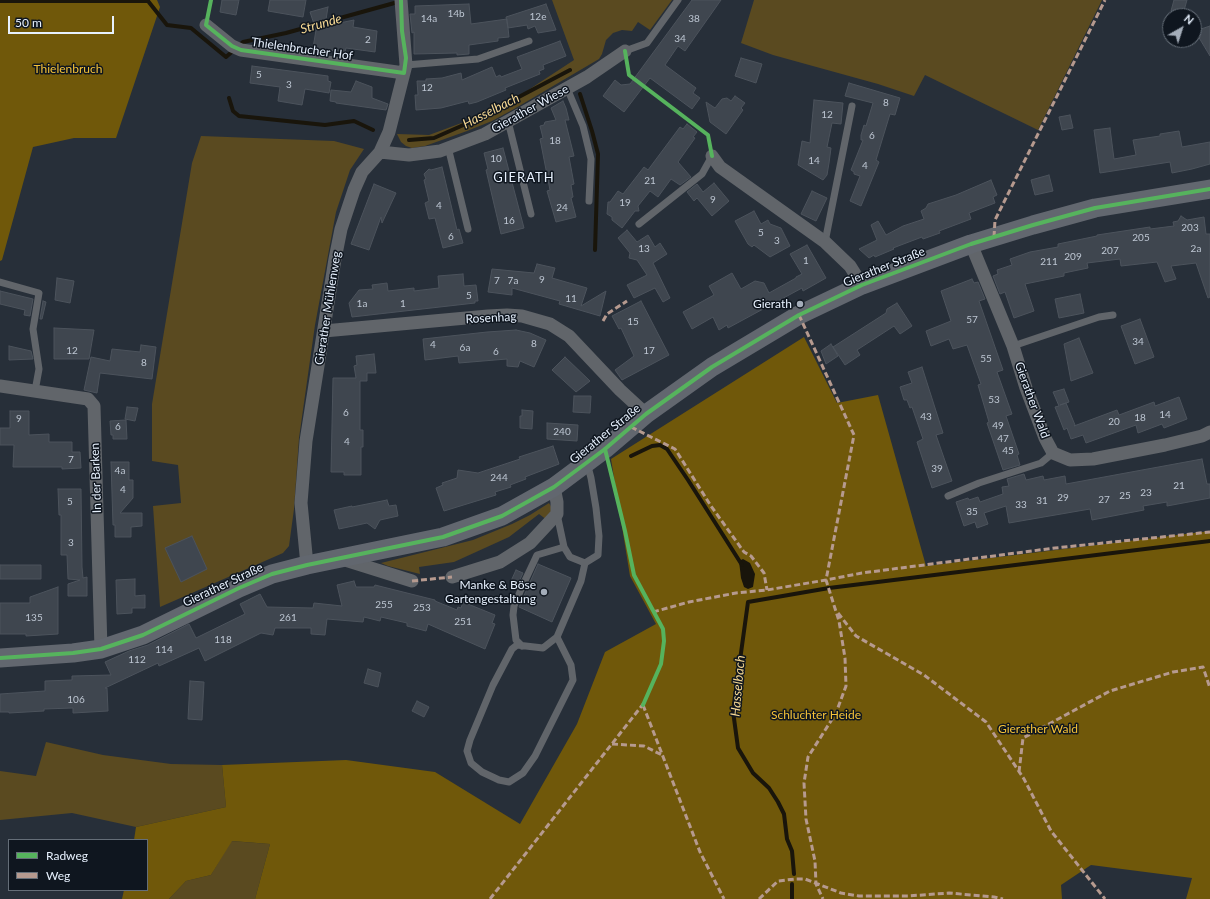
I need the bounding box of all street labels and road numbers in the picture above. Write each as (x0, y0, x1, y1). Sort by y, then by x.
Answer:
street label: Thielenbrucher Hof (250, 35, 354, 63)
street label: Gierather Wiese (489, 82, 571, 136)
street label: Gierather Straße (841, 244, 927, 290)
street label: Gierather Mühlenweg (312, 250, 344, 366)
street label: Rosenhag (465, 309, 517, 327)
street label: Gierather Wald (1012, 360, 1052, 440)
street label: Gierather Straße (567, 401, 643, 467)
street label: In der Barken (88, 443, 104, 513)
street label: Gierather Straße (181, 560, 265, 610)

